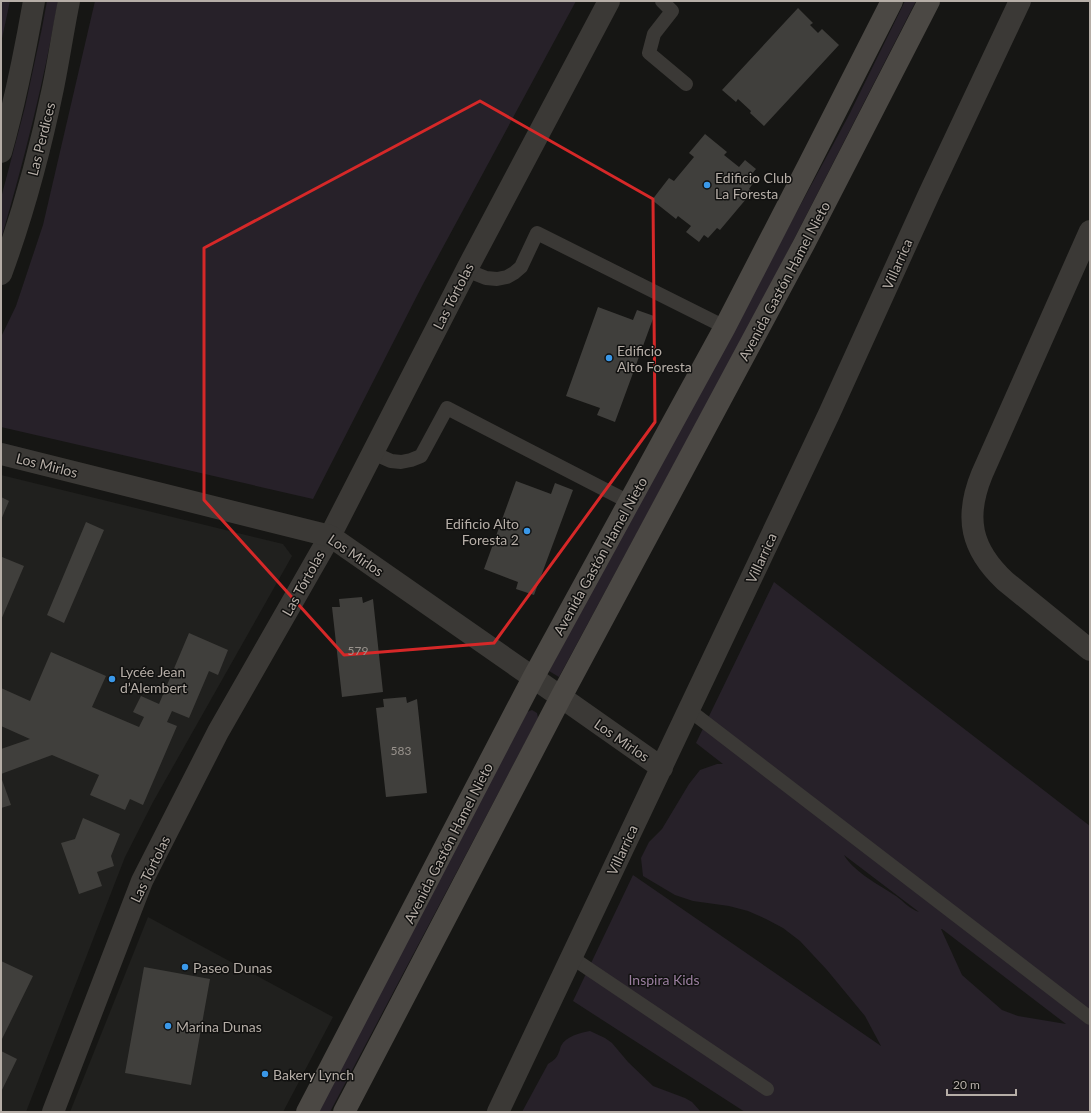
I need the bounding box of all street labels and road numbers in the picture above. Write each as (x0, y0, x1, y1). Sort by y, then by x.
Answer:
street label: Las Perdices (24, 100, 58, 178)
street label: Avenida Gastón Hamel Nieto (735, 198, 833, 364)
street label: Villarrica (878, 236, 916, 292)
street label: Las Tórtolas (429, 260, 477, 332)
street label: Los Mirlos (14, 449, 80, 481)
street label: Avenida Gastón Hamel Nieto (549, 474, 651, 638)
street label: Los Mirlos (325, 530, 387, 580)
street label: Villarrica (742, 530, 780, 586)
street label: Las Tórtolas (278, 547, 328, 619)
street label: Los Mirlos (591, 715, 653, 765)
street label: Avenida Gastón Hamel Nieto (400, 760, 496, 926)
street label: Villarrica (603, 822, 641, 878)
street label: Las Tórtolas (127, 833, 173, 905)

